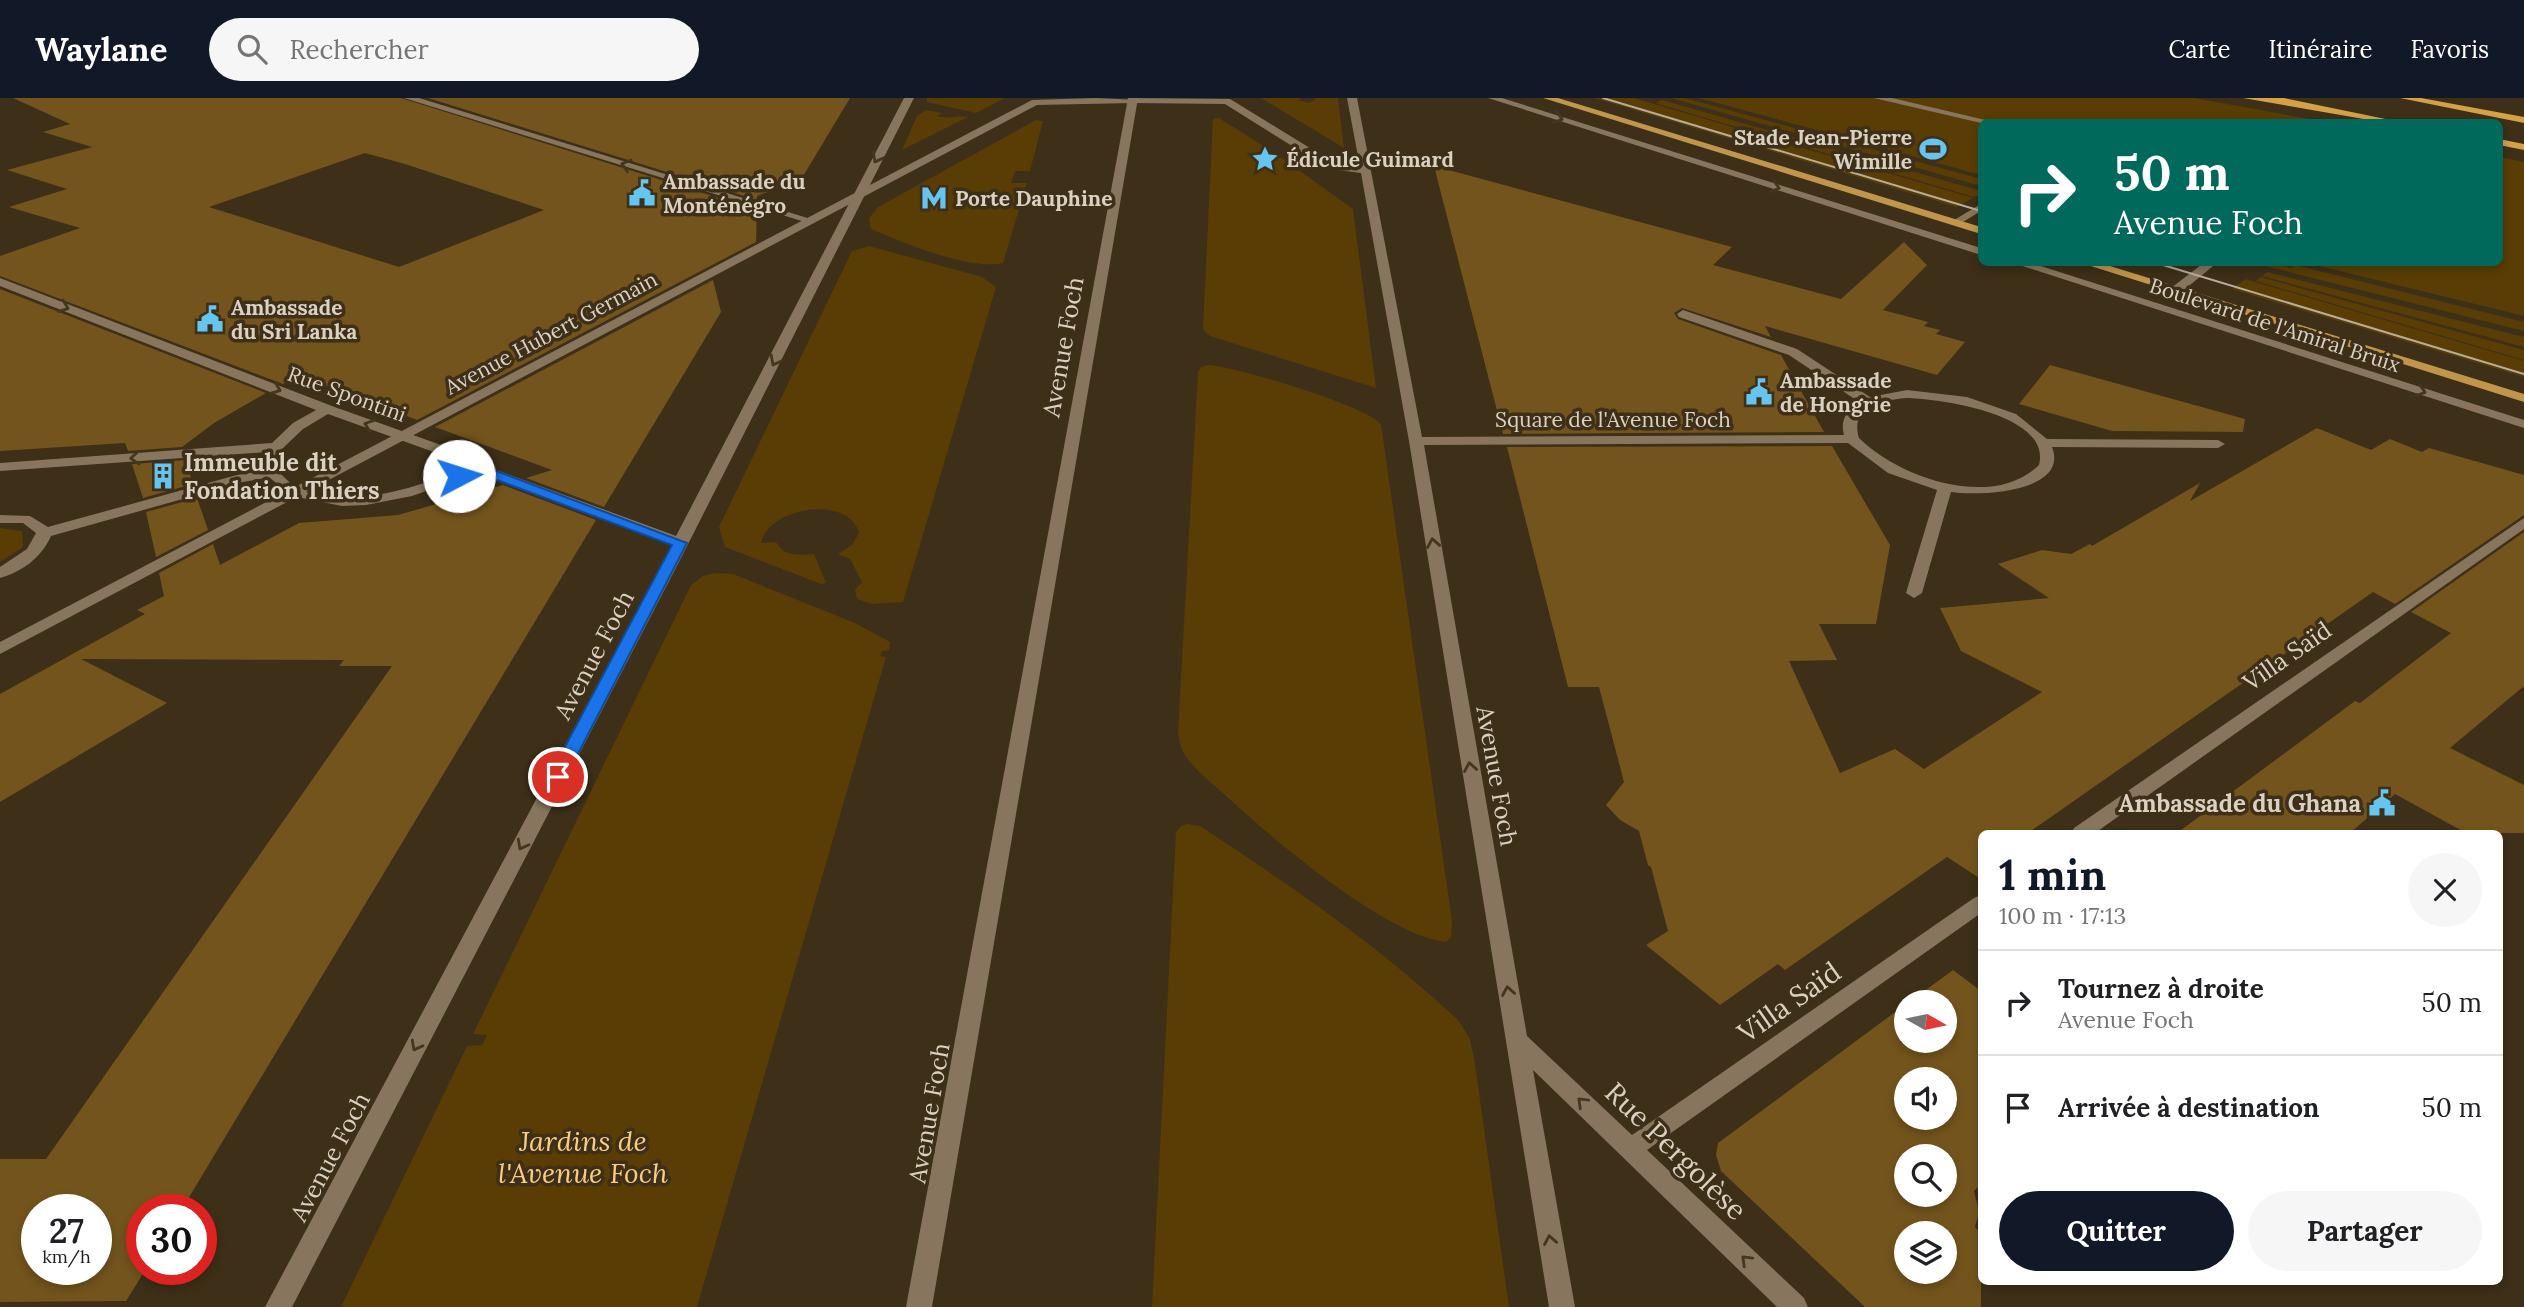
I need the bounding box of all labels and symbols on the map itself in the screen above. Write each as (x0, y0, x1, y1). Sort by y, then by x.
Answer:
one-way arrow (1552, 110, 1564, 125)
place label: Stade Jean-Pierre Wimille (1734, 124, 1912, 175)
sports icon: Stade Jean-Pierre Wimille (1918, 134, 1948, 164)
place icon: Édicule Guimard (1250, 144, 1280, 174)
place label: Édicule Guimard (1286, 146, 1454, 173)
one-way arrow (872, 151, 885, 163)
one-way arrow (621, 158, 633, 173)
place label: Ambassade du Monténégro (663, 168, 806, 219)
public building icon: Ambassade du Monténégro (627, 178, 657, 208)
one-way arrow (1769, 179, 1781, 193)
metro station icon: Porte Dauphine (919, 183, 949, 213)
place label: Porte Dauphine (955, 185, 1112, 212)
street label: Avenue Hubert Germain (439, 265, 662, 401)
street label: Boulevard de l'Amiral Bruix (2146, 272, 2404, 378)
street label: Avenue Foch (1035, 275, 1091, 420)
place label: Ambassade du Sri Lanka (231, 294, 357, 345)
one-way arrow (57, 299, 69, 313)
public building icon: Ambassade du Sri Lanka (195, 304, 225, 334)
one-way arrow (770, 354, 783, 366)
street label: Rue Spontini (284, 360, 410, 428)
place label: Ambassade de Hongrie (1780, 367, 1891, 418)
public building icon: Ambassade de Hongrie (1744, 377, 1774, 407)
one-way arrow (269, 381, 281, 395)
one-way arrow (2414, 382, 2426, 397)
street label: Square de l'Avenue Foch (1495, 406, 1731, 433)
one-way arrow (364, 419, 376, 433)
position arrow (422, 439, 496, 513)
place label: Immeuble dit Fondation Thiers (184, 447, 380, 506)
one-way arrow (129, 450, 140, 465)
building icon: Immeuble dit Fondation Thiers (148, 461, 178, 491)
one-way arrow (1426, 537, 1441, 548)
street label: Avenue Foch (547, 585, 641, 726)
street label: Villa Saïd (2236, 614, 2337, 698)
street label: Avenue Foch (1469, 703, 1525, 848)
pin (528, 747, 588, 807)
one-way arrow (1463, 761, 1478, 773)
place label: Ambassade du Ghana (2119, 788, 2361, 819)
public building icon: Ambassade du Ghana (2367, 788, 2397, 818)
one-way arrow (516, 838, 530, 850)
street label: Villa Saïd (1730, 953, 1848, 1051)
one-way arrow (1501, 985, 1516, 997)
north arrow (1894, 990, 1956, 1054)
one-way arrow (410, 1039, 424, 1051)
street label: Avenue Foch (901, 1041, 957, 1186)
street label: Rue Pergolèse (1598, 1074, 1754, 1228)
street label: Avenue Foch (283, 1087, 377, 1228)
one-way arrow (1577, 1098, 1590, 1111)
park label: Jardins de l'Avenue Foch (498, 1123, 668, 1191)
speed limit sign: 30 (126, 1194, 217, 1285)
one-way arrow (1543, 1234, 1558, 1246)
one-way arrow (1741, 1255, 1754, 1268)

